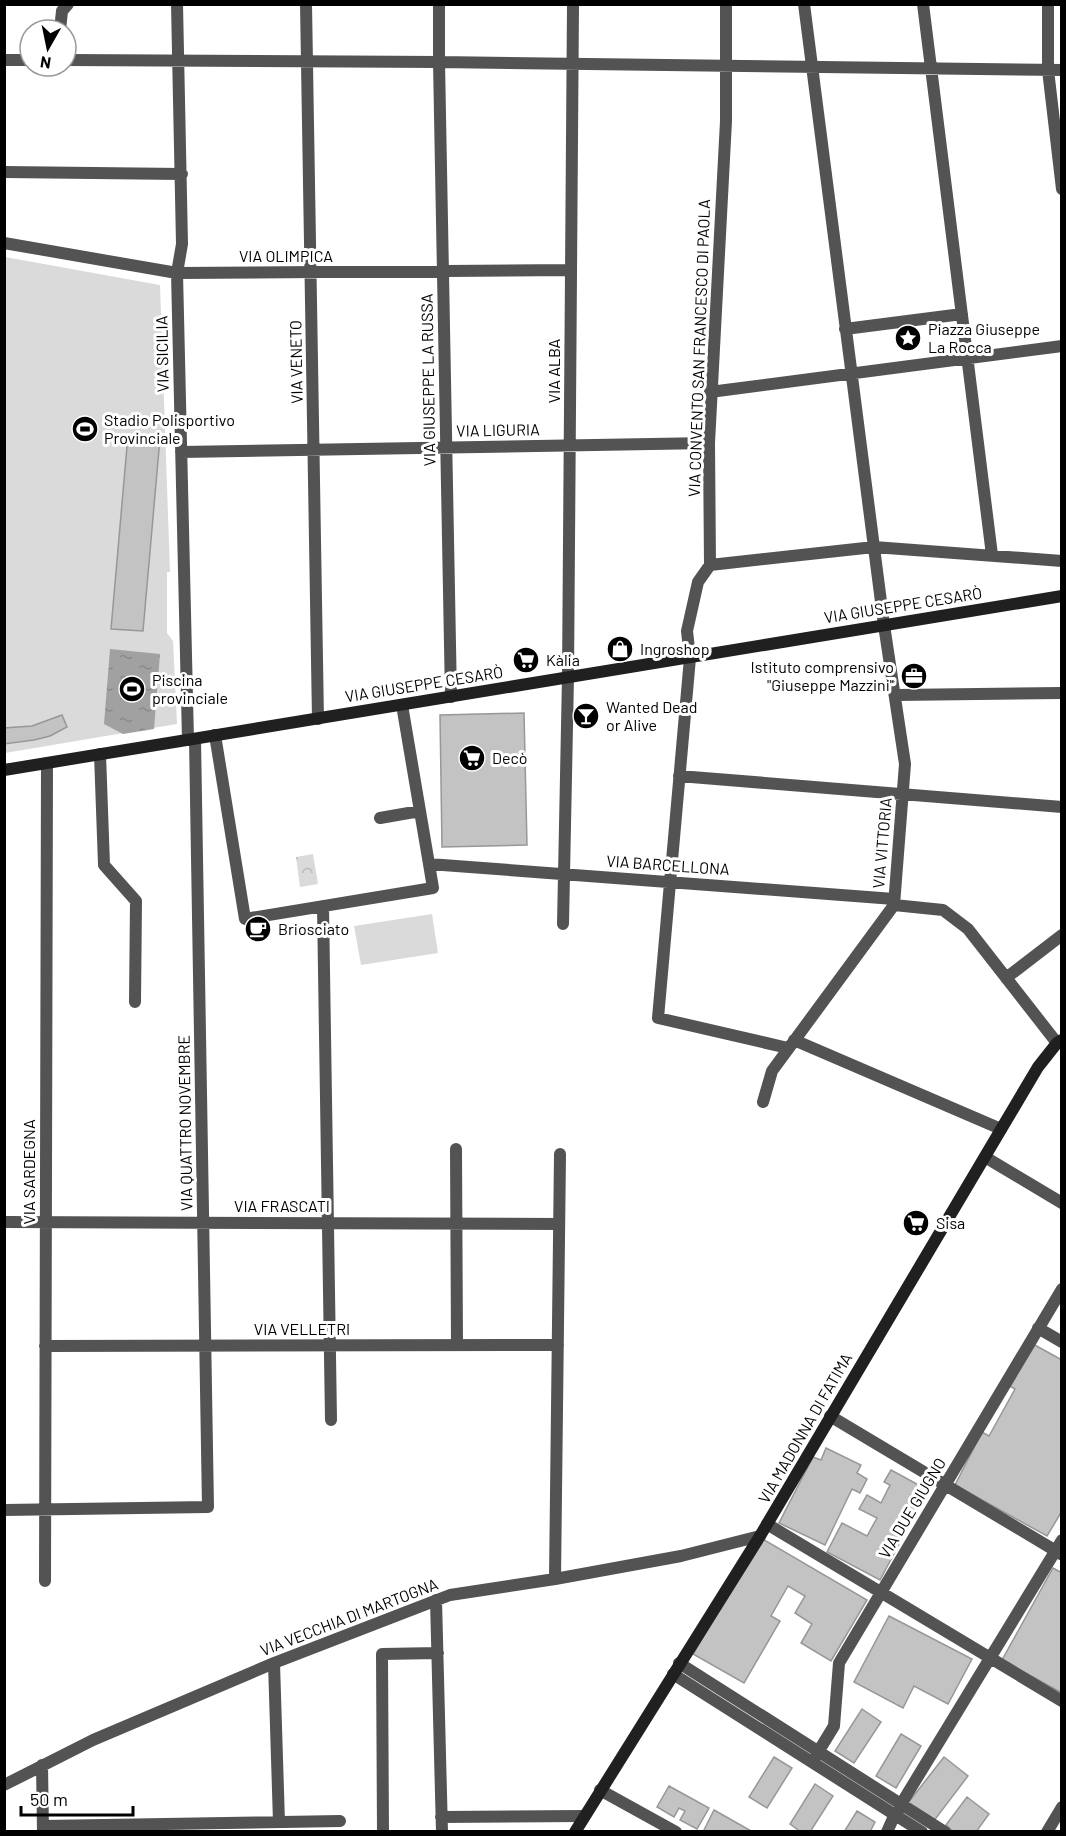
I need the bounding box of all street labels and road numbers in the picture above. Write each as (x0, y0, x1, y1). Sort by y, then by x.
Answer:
street label: VIA CONVENTO SAN FRANCESCO DI PAOLA (684, 198, 713, 497)
street label: VIA OLIMPICA (239, 246, 333, 265)
street label: VIA GIUSEPPE LA RUSSA (416, 293, 439, 467)
street label: VIA SICILIA (151, 315, 172, 393)
street label: VIA VENETO (285, 320, 306, 404)
street label: VIA ALBA (544, 338, 563, 403)
street label: VIA LIGURIA (456, 419, 540, 440)
street label: VIA GIUSEPPE CESARÒ (822, 583, 983, 626)
street label: VIA GIUSEPPE CESARÒ (343, 662, 504, 705)
street label: VIA VITTORIA (868, 796, 895, 889)
street label: VIA BARCELLONA (606, 851, 731, 878)
street label: VIA QUATTRO NOVEMBRE (173, 1035, 196, 1211)
street label: VIA SARDEGNA (19, 1119, 38, 1225)
street label: VIA FRASCATI (234, 1196, 330, 1215)
street label: VIA VELLETRI (254, 1319, 350, 1338)
street label: VIA MADONNA DI FATIMA (754, 1349, 856, 1506)
street label: VIA DUE GIUGNO (874, 1454, 949, 1562)
street label: VIA VECCHIA DI MARTOGNA (257, 1574, 441, 1659)

